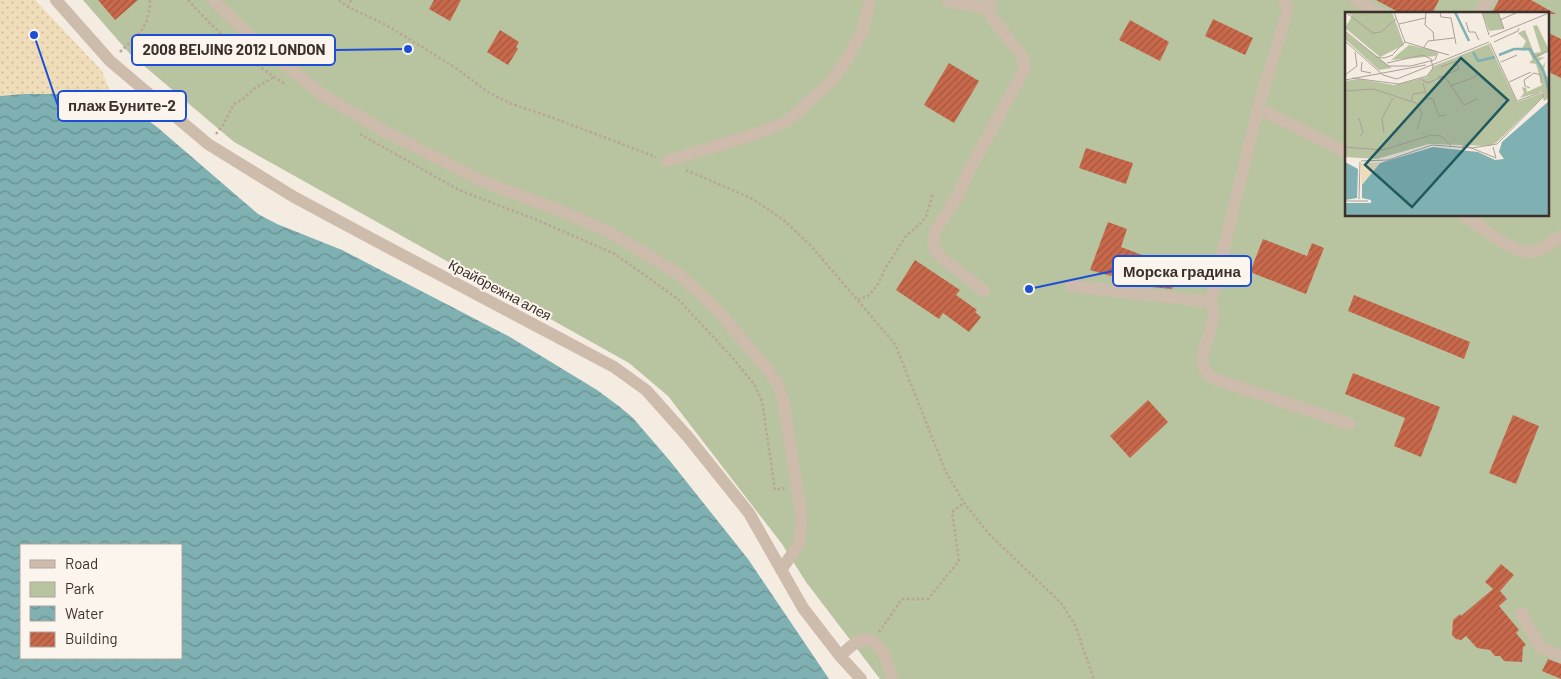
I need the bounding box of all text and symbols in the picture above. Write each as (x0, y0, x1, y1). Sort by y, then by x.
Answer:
inset map (1345, 12, 1548, 216)
callout: 2008 BEIJING 2012 LONDON (132, 35, 335, 65)
text: 2008 BEIJING 2012 LONDON (142, 40, 326, 58)
callout: плаж Буните-2 (58, 91, 186, 121)
text: плаж Буните-2 (68, 96, 176, 114)
street label: Крайбрежна алея (446, 255, 555, 324)
callout: Морска градина (1113, 256, 1251, 286)
text: Морска градина (1123, 262, 1242, 280)
legend (20, 544, 182, 659)
text: Road (65, 554, 98, 572)
text: Park (65, 579, 95, 597)
text: Water (65, 604, 104, 622)
text: Building (65, 629, 118, 647)

